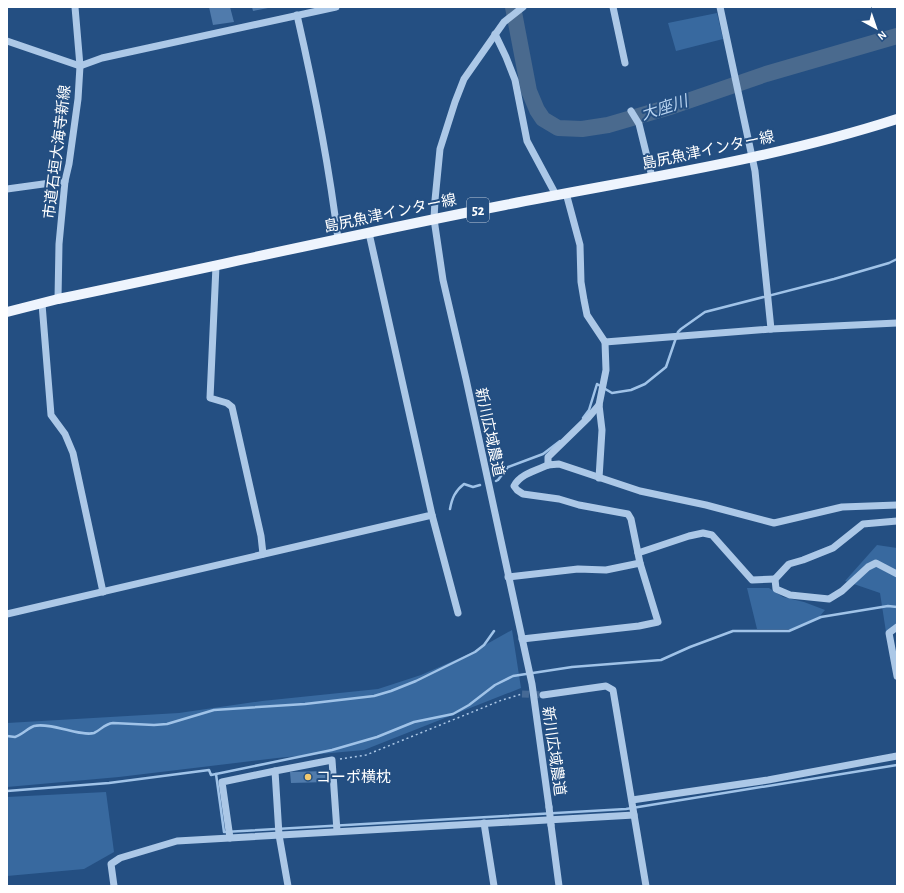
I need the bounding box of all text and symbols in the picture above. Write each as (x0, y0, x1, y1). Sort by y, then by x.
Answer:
north arrow (856, 8, 896, 48)
text: N (876, 29, 889, 42)
street label: 市道石垣大海寺新線 (41, 84, 73, 220)
water label: 大座川 (639, 91, 692, 123)
street label: 島尻魚津インター線 (640, 127, 776, 172)
street label: 島尻魚津インター線 (322, 190, 458, 235)
road number: 52 (467, 198, 489, 222)
street label: 新川広域農道 (473, 386, 507, 478)
street label: 新川広域農道 (540, 705, 568, 797)
place label: コーポ横枕 (316, 769, 391, 785)
marker: コーポ横枕 (303, 772, 313, 782)

